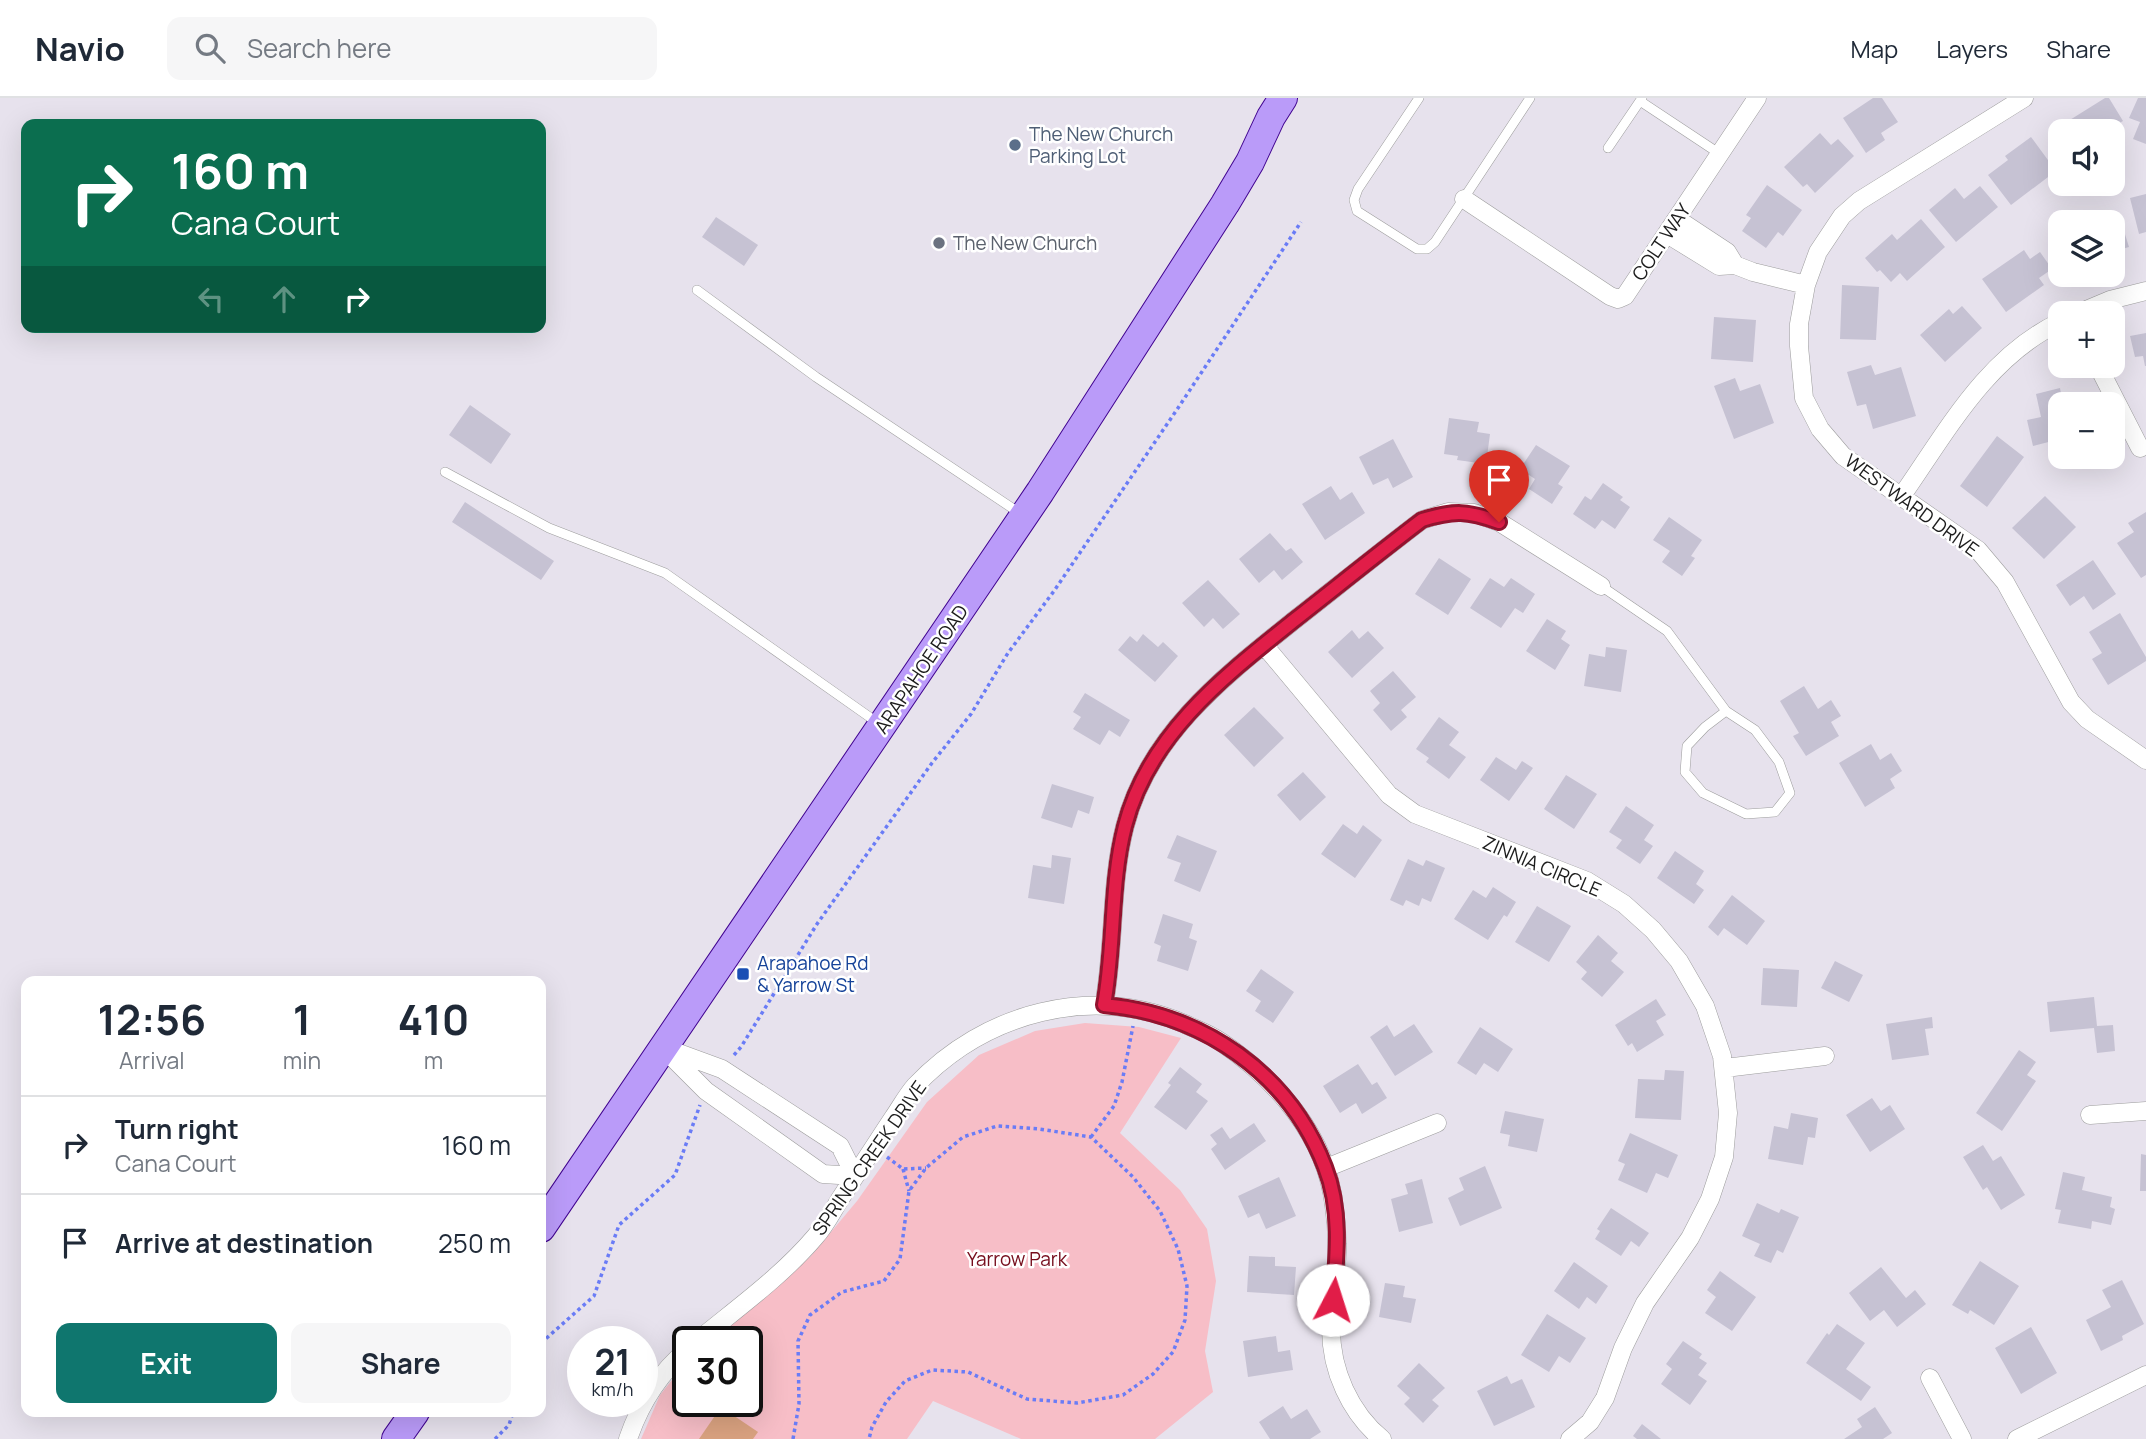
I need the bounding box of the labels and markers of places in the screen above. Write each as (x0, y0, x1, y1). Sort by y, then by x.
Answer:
place label: The New Church Parking Lot (1029, 121, 1173, 169)
marker: The New Church Parking Lot (1007, 137, 1023, 153)
place label: The New Church (953, 230, 1097, 256)
marker: The New Church (931, 235, 947, 251)
pin (1469, 450, 1529, 522)
place label: Arapahoe Rd & Yarrow St (757, 950, 869, 998)
marker: Arapahoe Rd & Yarrow St (735, 966, 751, 982)

